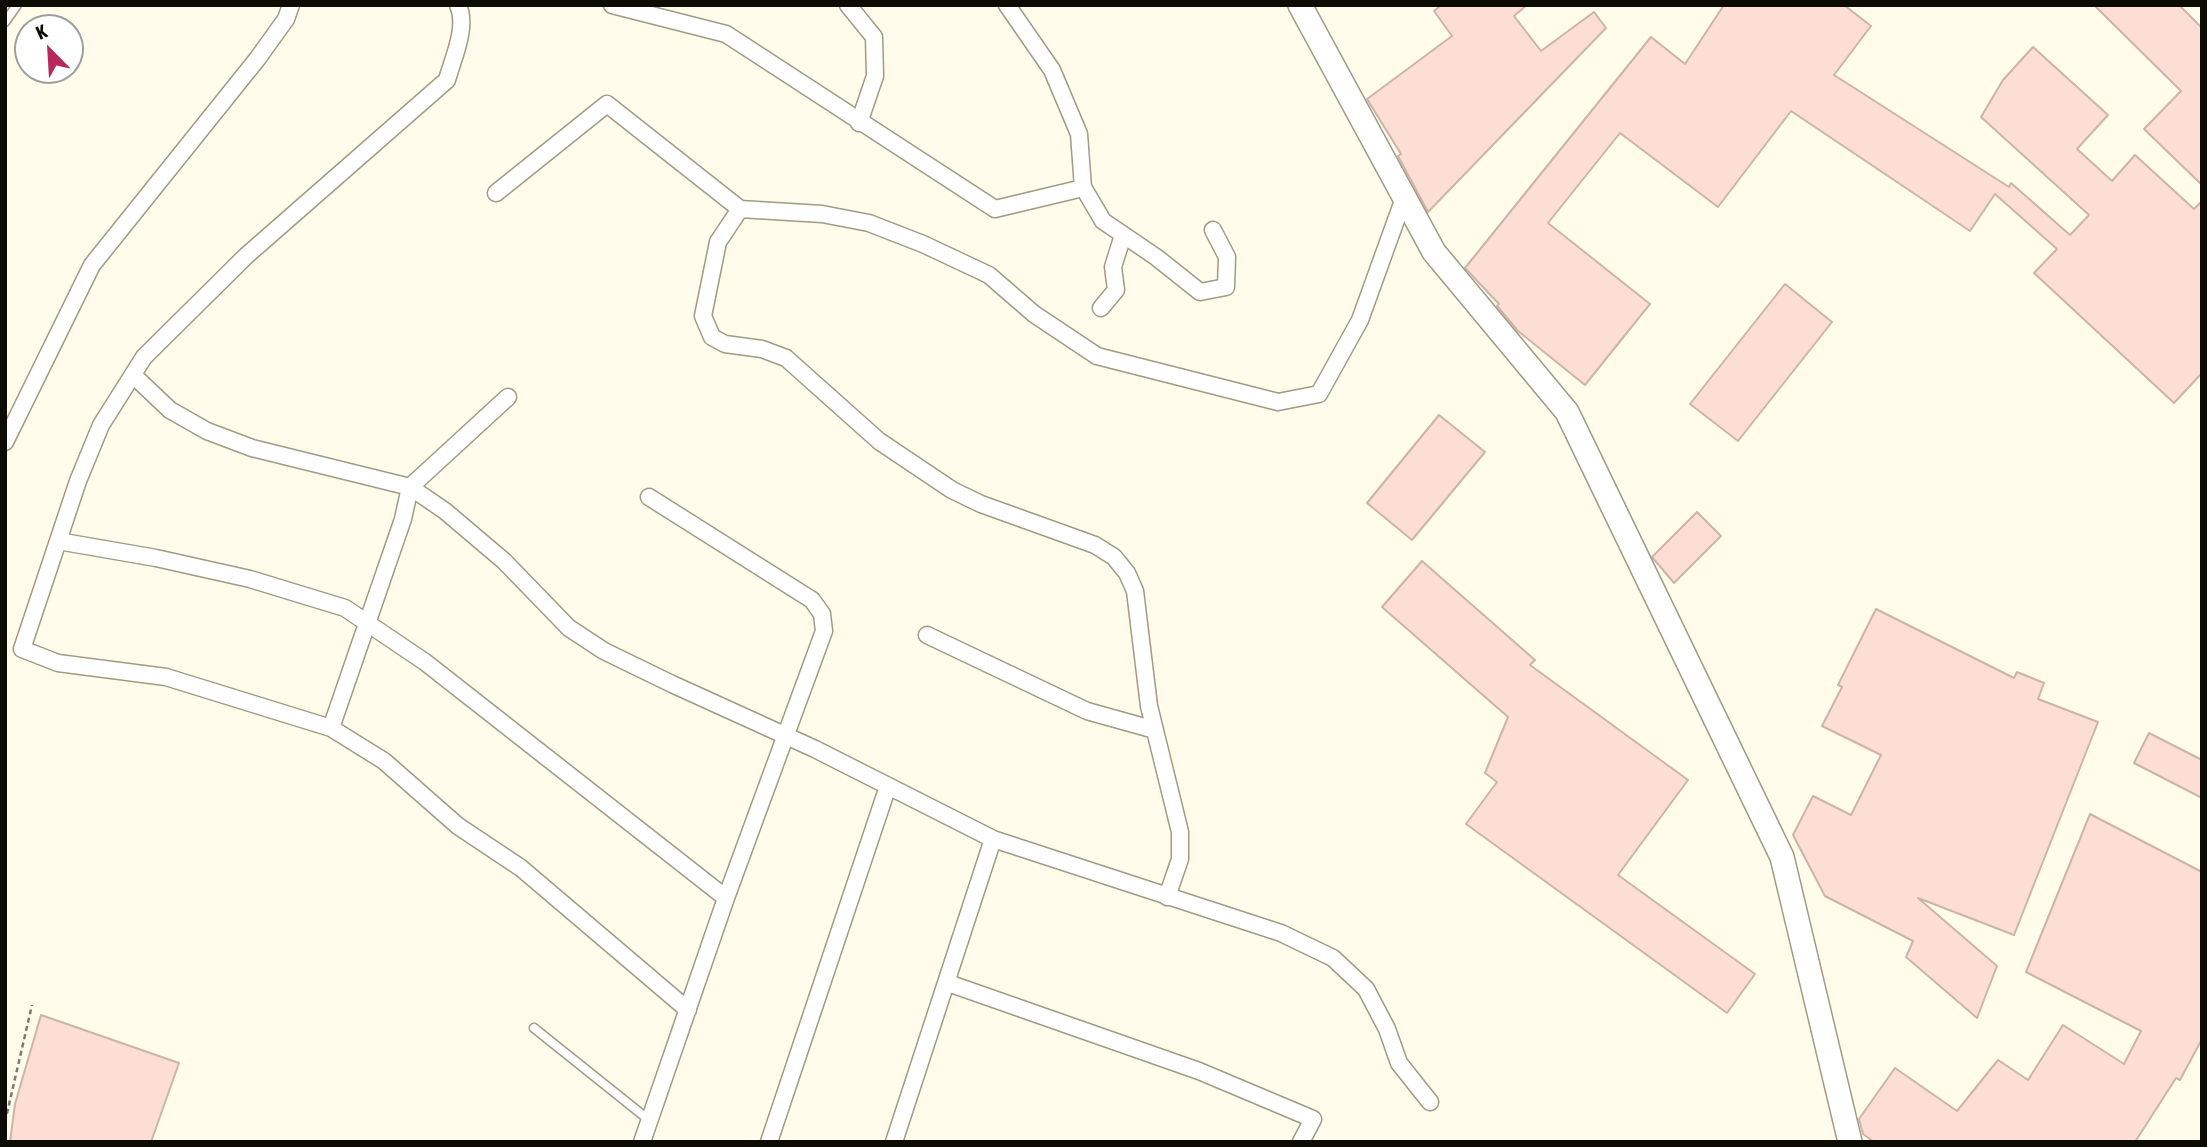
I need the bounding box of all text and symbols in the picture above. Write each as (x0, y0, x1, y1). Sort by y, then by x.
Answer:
north arrow (14, 14, 84, 84)
text: K (33, 20, 50, 44)

